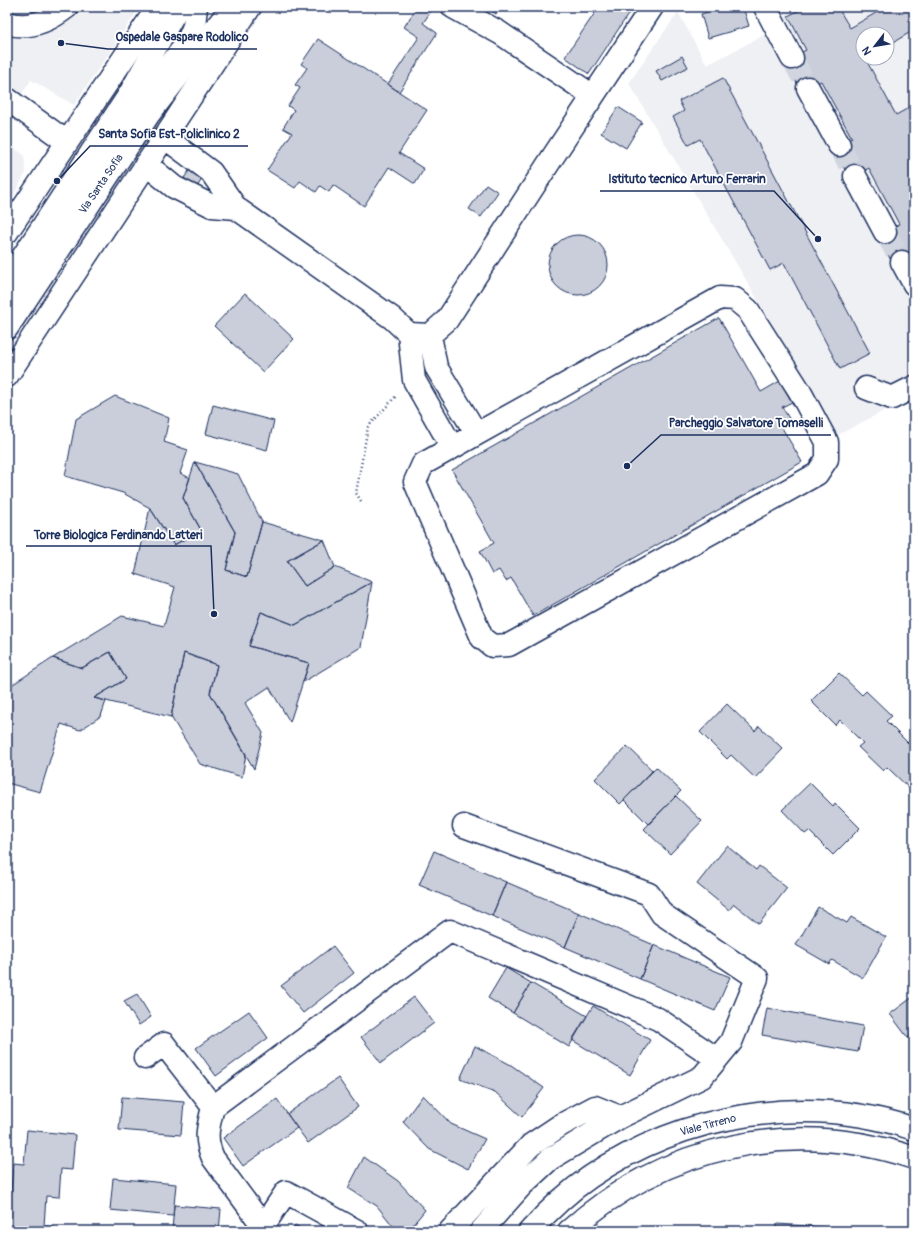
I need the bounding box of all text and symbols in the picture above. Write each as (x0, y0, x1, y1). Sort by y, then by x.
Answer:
callout: Ospedale Gaspare Rodolico (108, 25, 257, 49)
north arrow (855, 26, 895, 66)
text: Ospedale Gaspare Rodolico (115, 30, 249, 45)
text: N (859, 44, 874, 57)
callout: Santa Sofia Est-Policlinico 2 (90, 122, 248, 146)
text: Santa Sofia Est-Policlinico 2 (98, 127, 240, 142)
street label: Via Santa Sofia (76, 152, 126, 216)
callout: Istituto tecnico Arturo Ferrarin (600, 167, 774, 191)
text: Istituto tecnico Arturo Ferrarin (608, 172, 766, 187)
callout: Parcheggio Salvatore Tomaselli (661, 411, 831, 435)
text: Parcheggio Salvatore Tomaselli (669, 416, 823, 431)
callout: Torre Biologica Ferdinando Latteri (26, 522, 211, 546)
text: Torre Biologica Ferdinando Latteri (33, 528, 202, 543)
street label: Viale Tirreno (679, 1111, 737, 1139)

